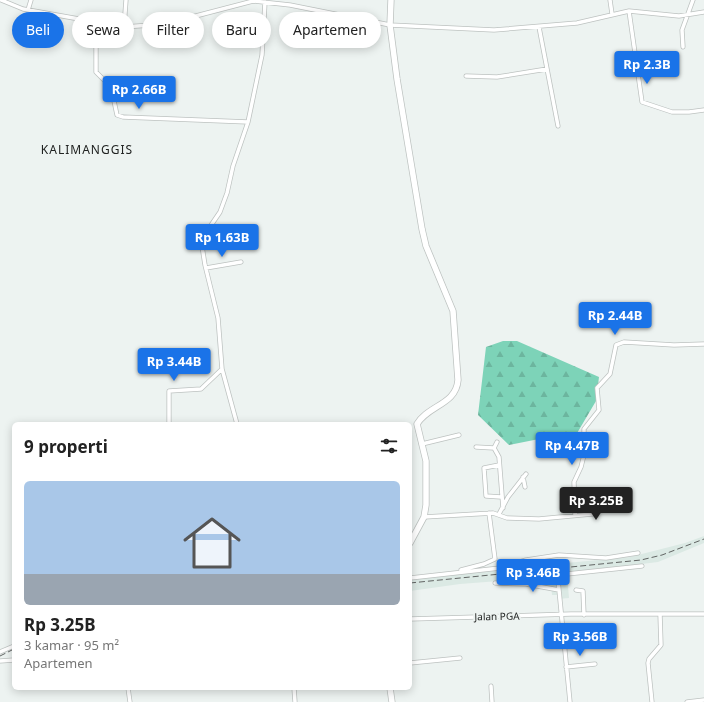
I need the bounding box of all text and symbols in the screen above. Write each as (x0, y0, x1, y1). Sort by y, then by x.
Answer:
chip: Beli (12, 12, 64, 48)
chip: Sewa (72, 12, 134, 48)
chip: Filter (142, 12, 204, 48)
chip: Baru (212, 12, 271, 48)
chip: Apartemen (279, 12, 381, 48)
pin: Rp 2.3B (610, 51, 684, 85)
text: Rp 2.3B (623, 55, 671, 73)
pin: Rp 2.66B (98, 76, 180, 110)
text: Rp 2.66B (112, 80, 166, 98)
district label: KALIMANGGIS (41, 141, 133, 158)
pin: Rp 1.63B (181, 224, 263, 258)
text: Rp 1.63B (195, 228, 249, 246)
pin: Rp 2.44B (574, 302, 656, 336)
text: Rp 2.44B (588, 306, 642, 324)
pin: Rp 3.44B (133, 348, 215, 382)
text: Rp 3.44B (147, 352, 201, 370)
pin: Rp 4.47B (531, 432, 613, 466)
text: 9 properti (24, 435, 108, 458)
icon: filters (378, 435, 400, 457)
text: Rp 4.47B (545, 436, 599, 454)
pin: Rp 3.25B (555, 487, 637, 521)
text: Rp 3.25B (569, 491, 623, 509)
icon: home (176, 507, 248, 579)
pin: Rp 3.46B (492, 559, 574, 593)
text: Rp 3.46B (506, 563, 560, 581)
street label: Jalan PGA (473, 609, 520, 623)
text: Rp 3.25B (24, 613, 96, 636)
pin: Rp 3.56B (539, 623, 621, 657)
text: Rp 3.56B (553, 627, 607, 645)
text: 3 kamar · 95 m² (24, 636, 119, 654)
text: Apartemen (24, 654, 93, 672)

